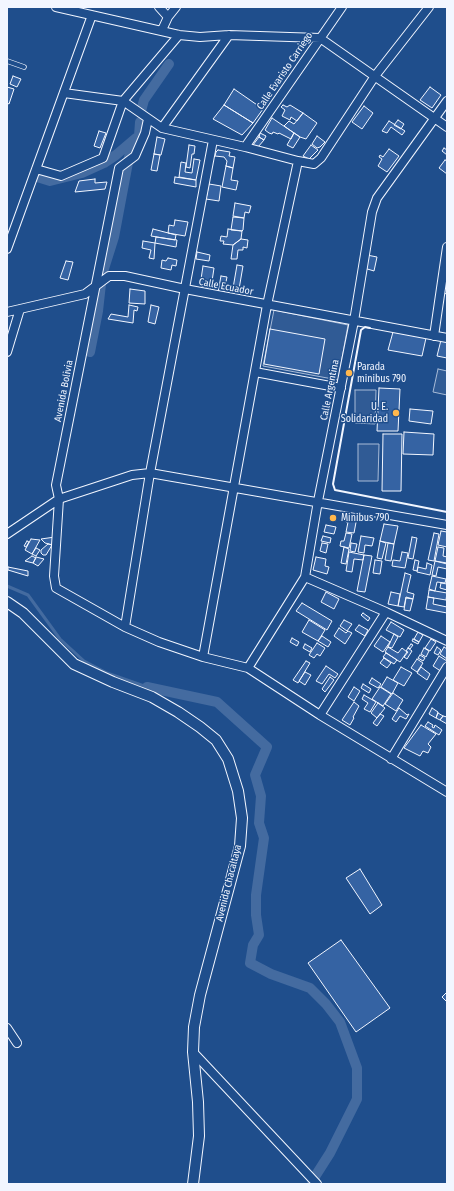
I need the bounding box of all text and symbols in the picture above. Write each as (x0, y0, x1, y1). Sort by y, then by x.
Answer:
street label: Calle Evaristo Carriego (255, 30, 315, 112)
street label: Calle Ecuador (198, 276, 254, 298)
street label: Avenida Bolivia (52, 359, 76, 423)
street label: Calle Argentina (318, 359, 342, 421)
place label: Parada minibus 790 (357, 361, 406, 384)
marker: Parada minibus 790 (344, 368, 354, 378)
place label: U. E. Solidaridad (341, 401, 388, 424)
marker: U. E. Solidaridad (391, 408, 401, 418)
place label: Minibus 790 (341, 512, 390, 524)
marker: Minibus 790 (328, 513, 338, 523)
street label: Avenida Chacaltaya (214, 843, 244, 923)

